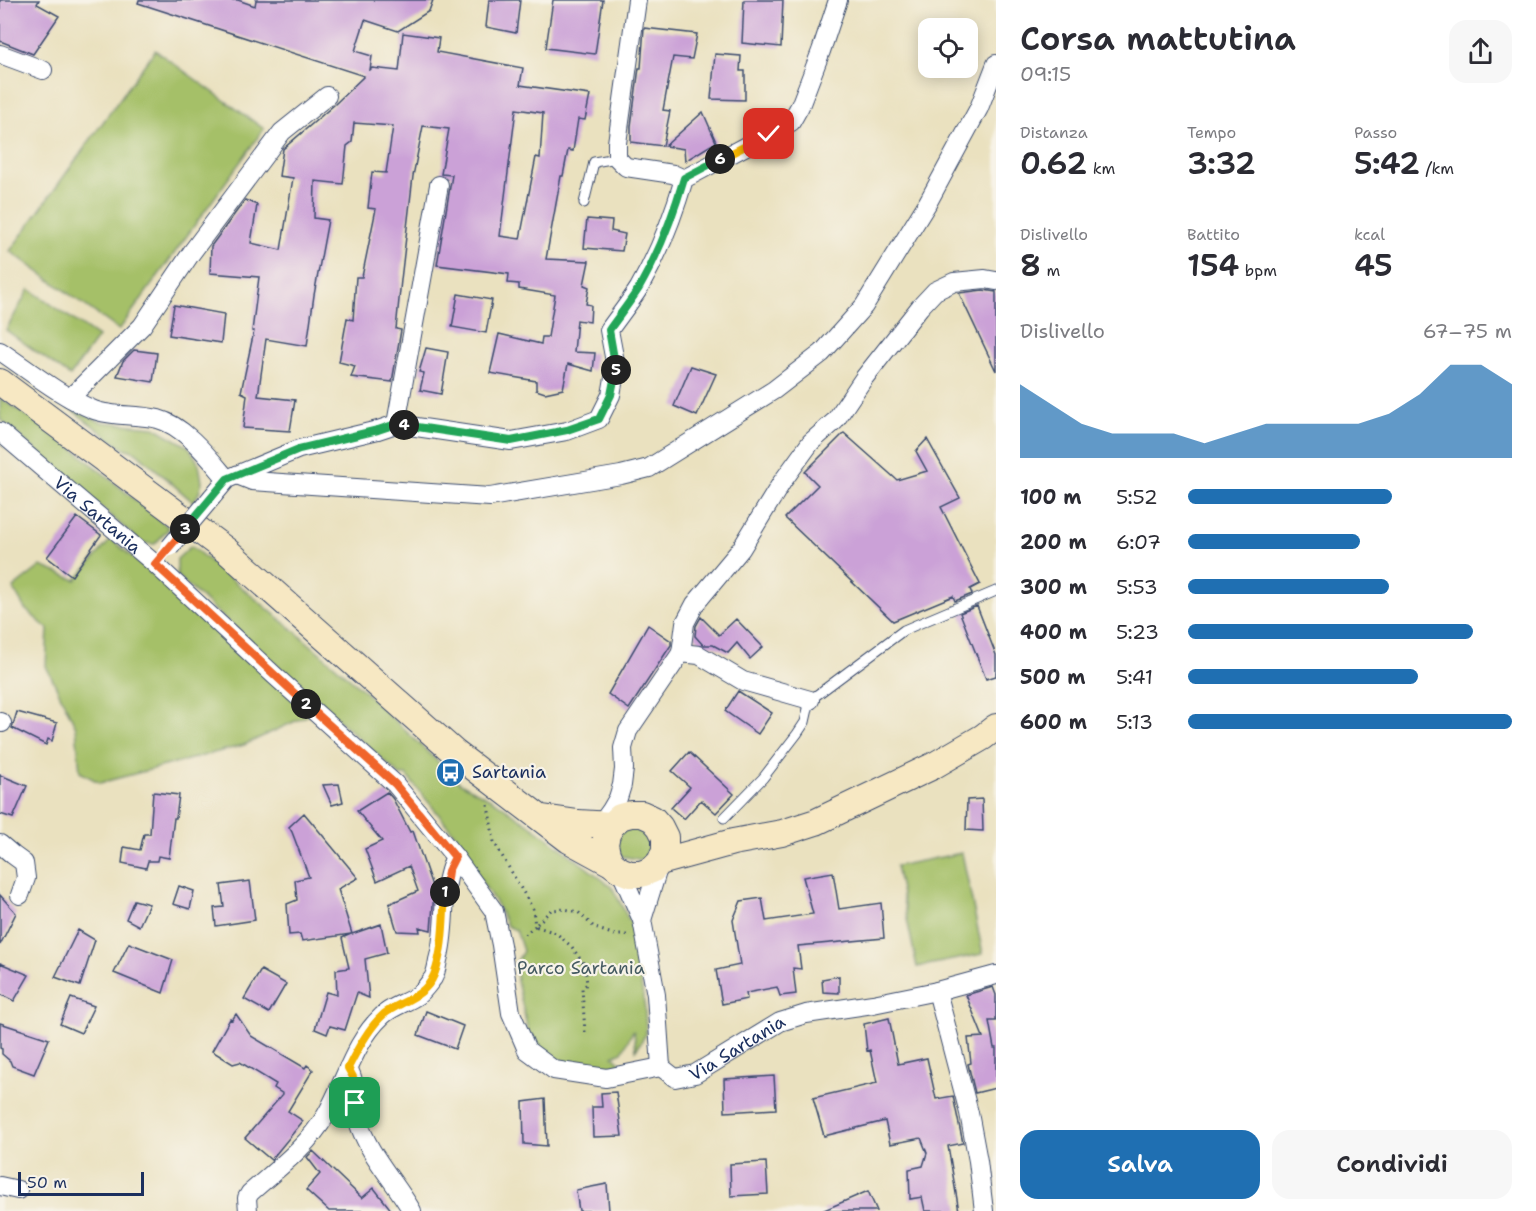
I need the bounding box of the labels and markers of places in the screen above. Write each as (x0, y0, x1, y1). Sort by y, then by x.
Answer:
pin (743, 108, 794, 159)
pin: 6 (705, 144, 735, 174)
pin: 5 (601, 355, 631, 385)
pin: 4 (389, 410, 419, 440)
pin: 3 (170, 514, 200, 544)
pin: 2 (291, 689, 321, 719)
bus stop icon: Sartania (435, 756, 467, 788)
place label: Sartania (472, 760, 546, 784)
pin: 1 (430, 877, 460, 907)
pin (329, 1077, 380, 1128)

